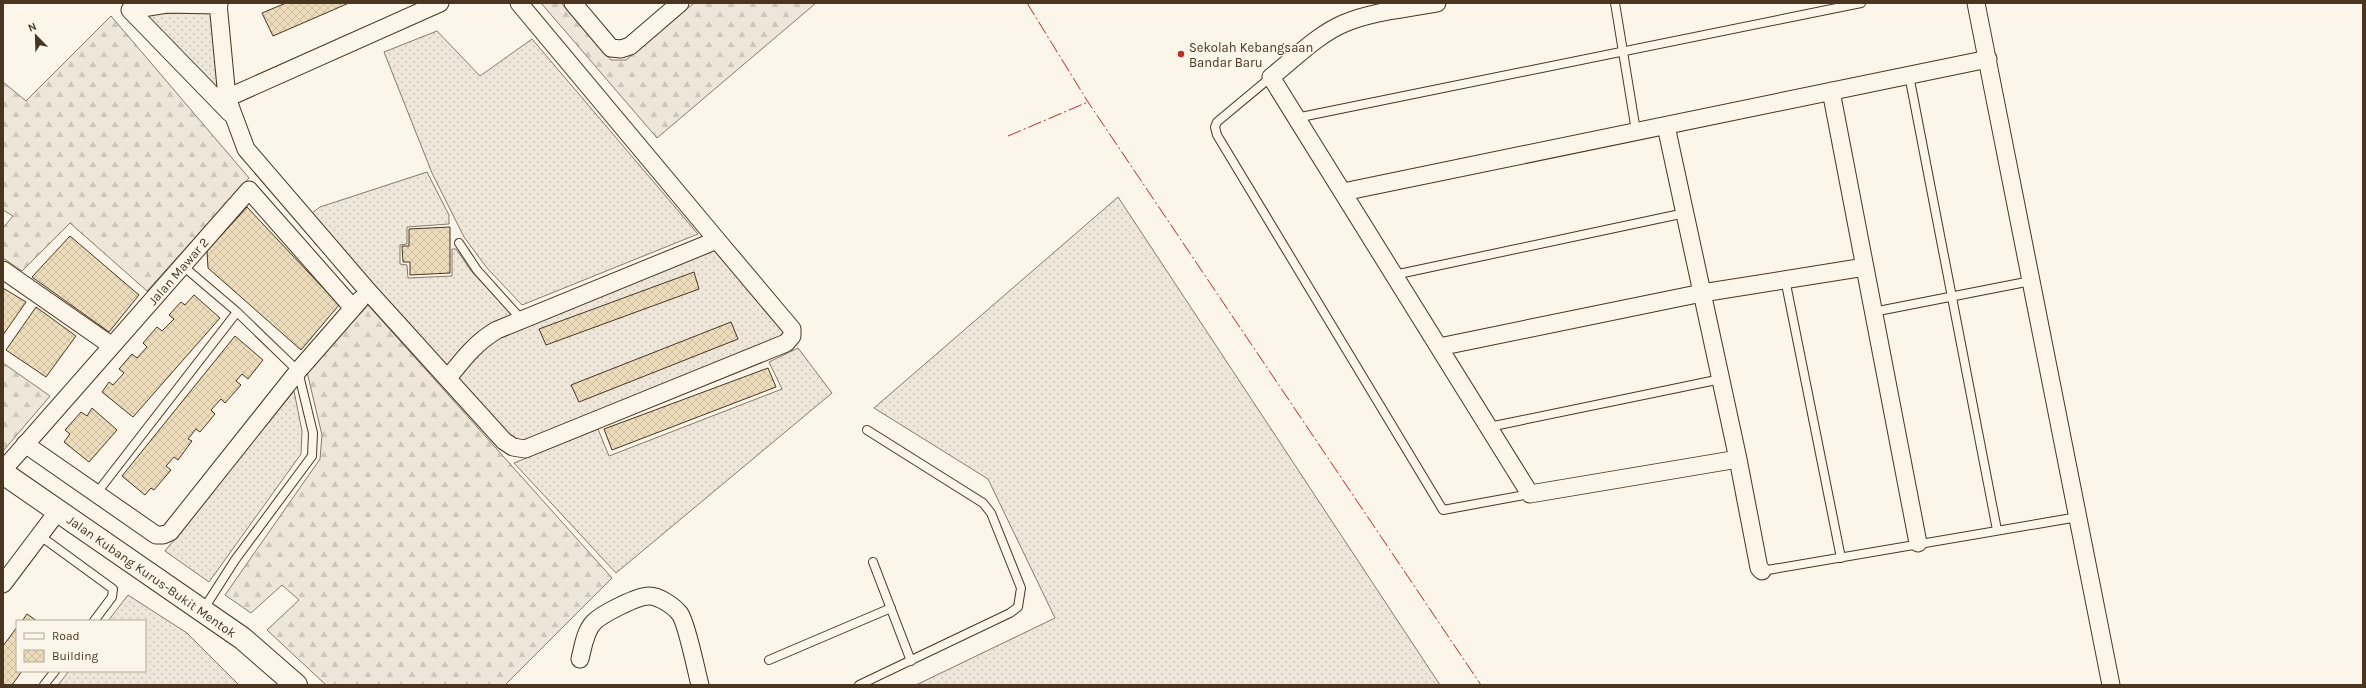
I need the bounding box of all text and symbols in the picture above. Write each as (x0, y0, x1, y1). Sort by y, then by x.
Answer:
north arrow (16, 16, 56, 56)
text: N (26, 20, 38, 35)
place label: Sekolah Kebangsaan Bandar Baru (1189, 40, 1313, 70)
marker: Sekolah Kebangsaan Bandar Baru (1176, 49, 1186, 59)
street label: Jalan Mawar 2 (145, 235, 212, 308)
street label: Jalan Kubang Kurus-Bukit Mentok (64, 512, 239, 641)
legend (16, 620, 146, 672)
text: Road (52, 629, 80, 643)
text: Building (52, 649, 99, 663)

